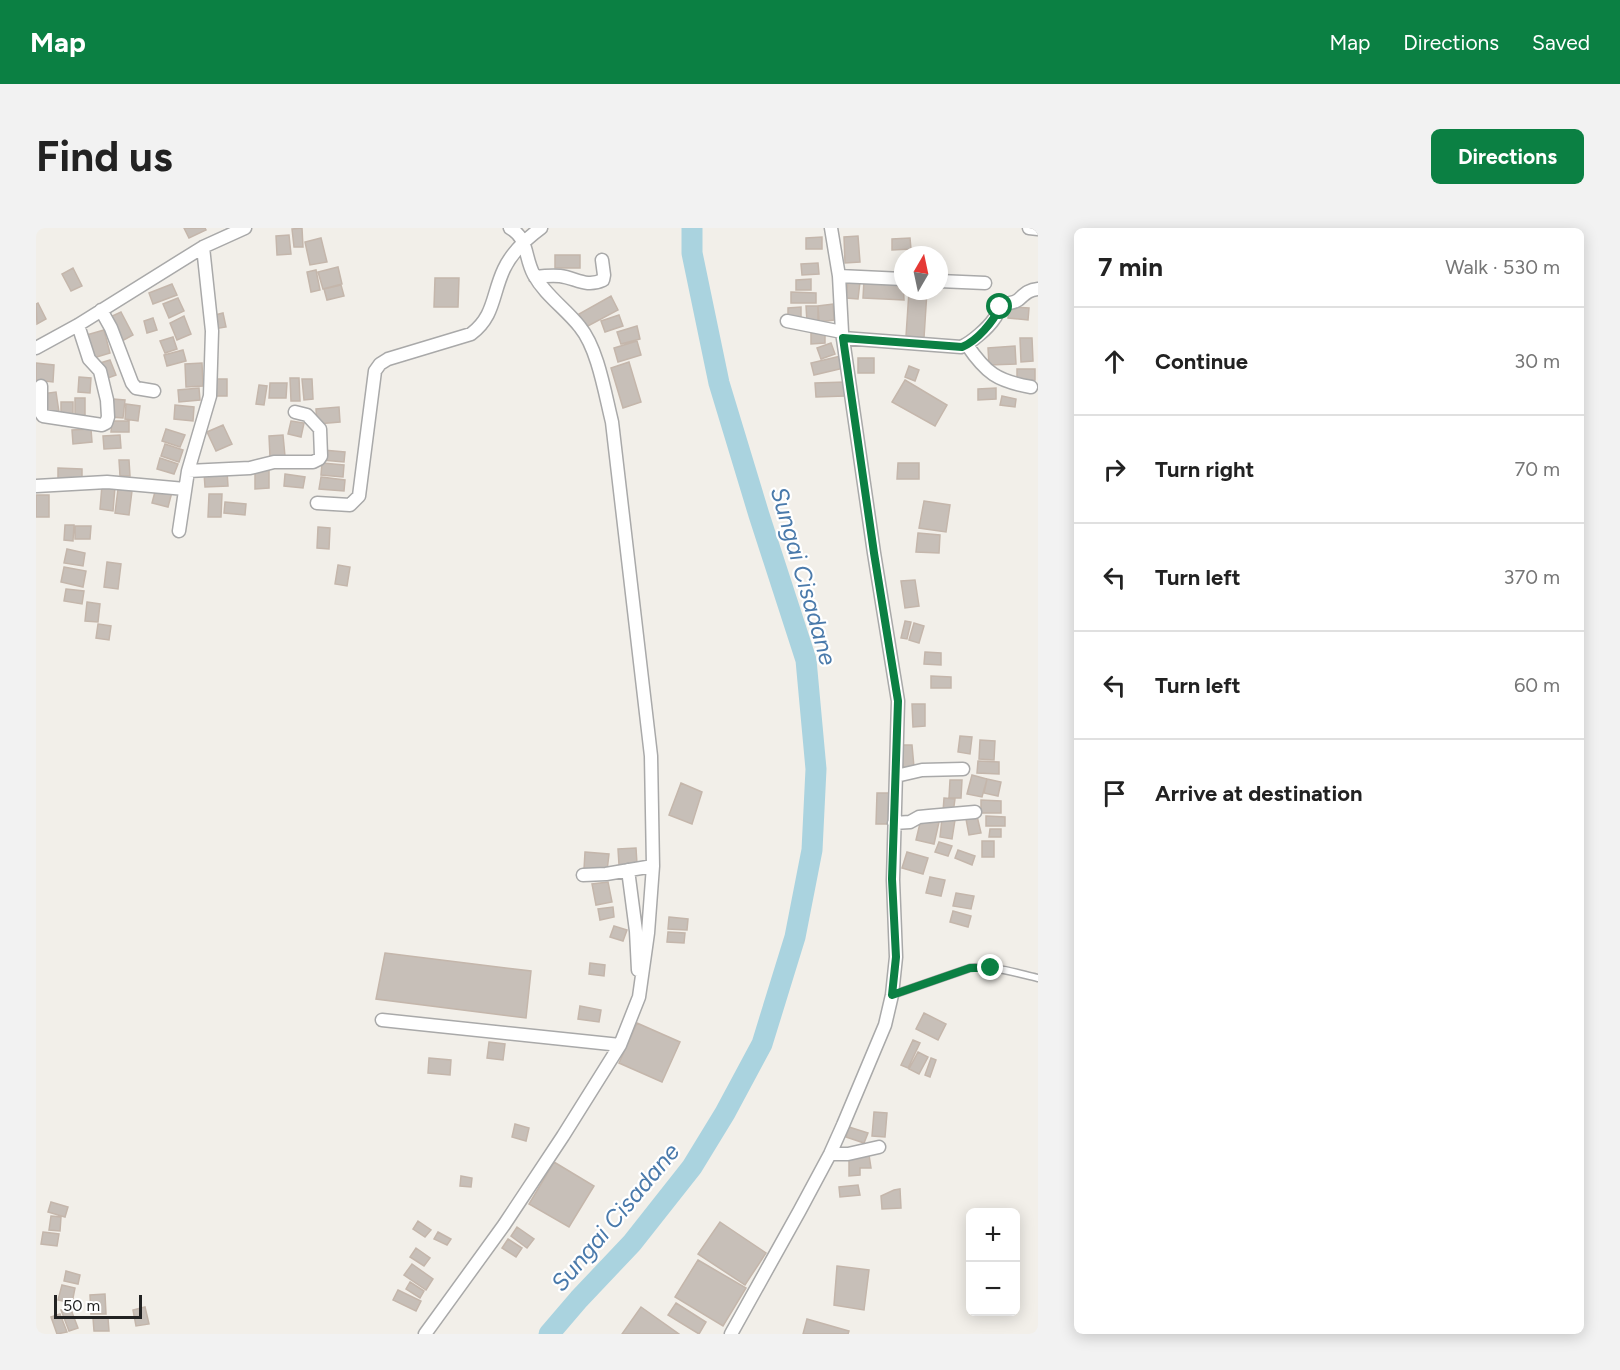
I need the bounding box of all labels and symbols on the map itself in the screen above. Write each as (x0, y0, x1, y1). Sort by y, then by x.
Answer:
north arrow (894, 246, 948, 300)
route start (986, 293, 1012, 319)
water label: Sungai Cisadane (765, 483, 843, 669)
route end (977, 954, 1003, 980)
water label: Sungai Cisadane (545, 1137, 685, 1297)
scale bar (54, 1292, 142, 1320)

